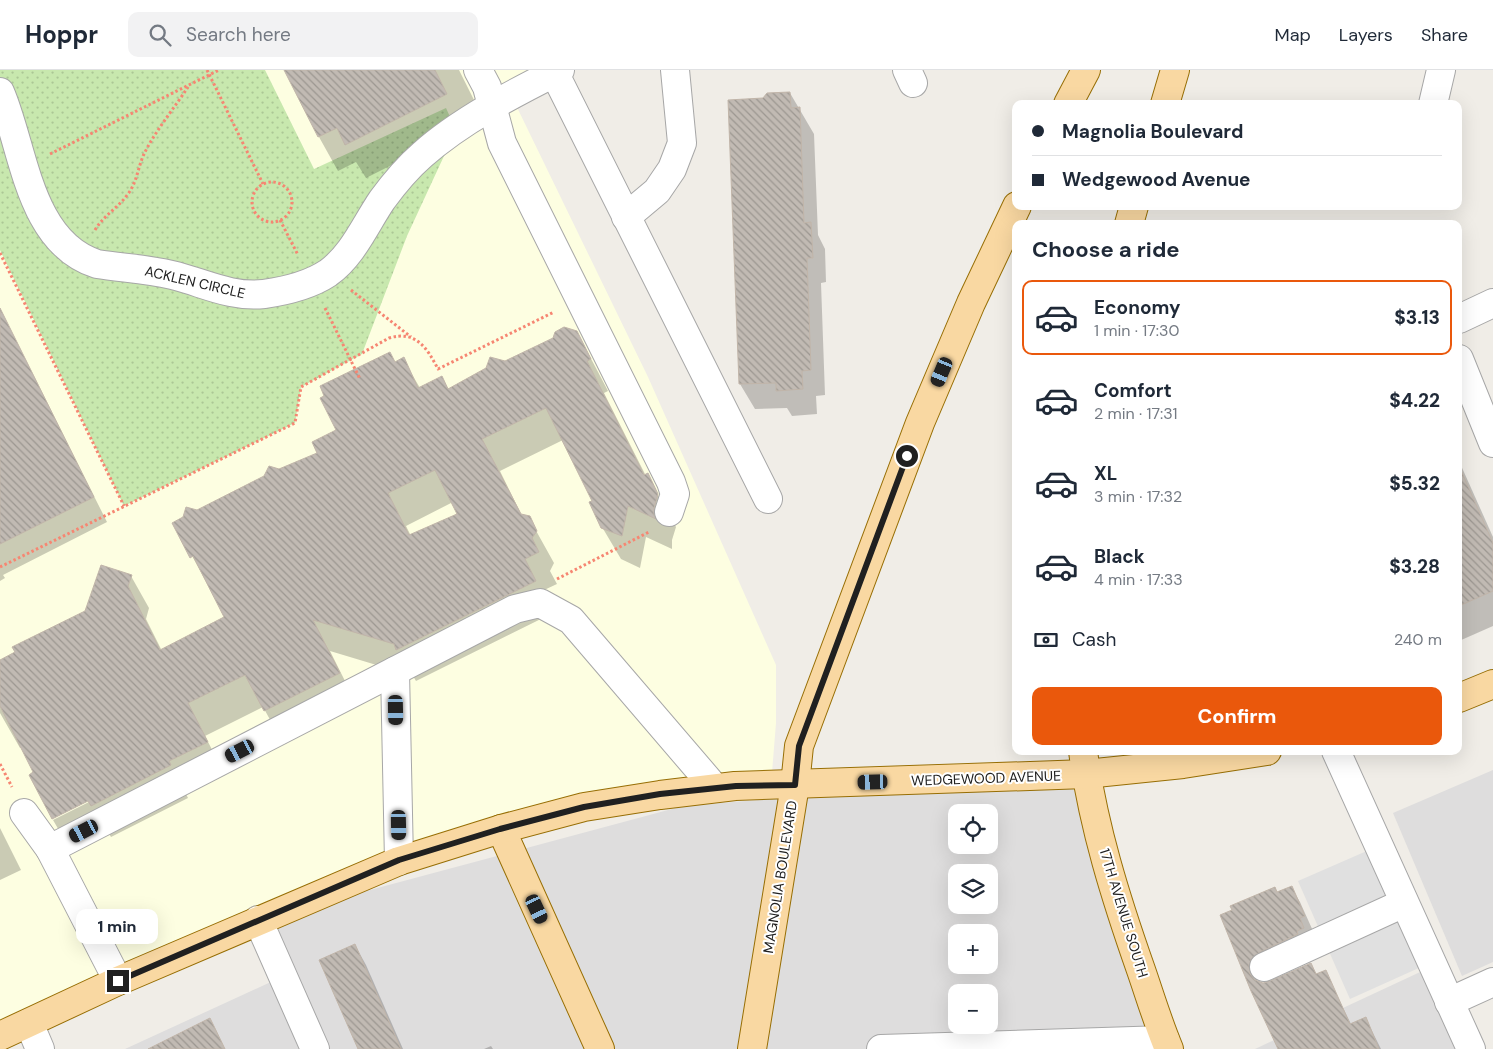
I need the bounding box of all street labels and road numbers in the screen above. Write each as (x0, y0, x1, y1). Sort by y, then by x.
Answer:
street label: ACKLEN CIRCLE (143, 262, 247, 302)
street label: WEDGEWOOD AVENUE (911, 766, 1061, 790)
street label: MAGNOLIA BOULEVARD (759, 799, 801, 955)
street label: 17TH AVENUE SOUTH (1096, 846, 1152, 980)

